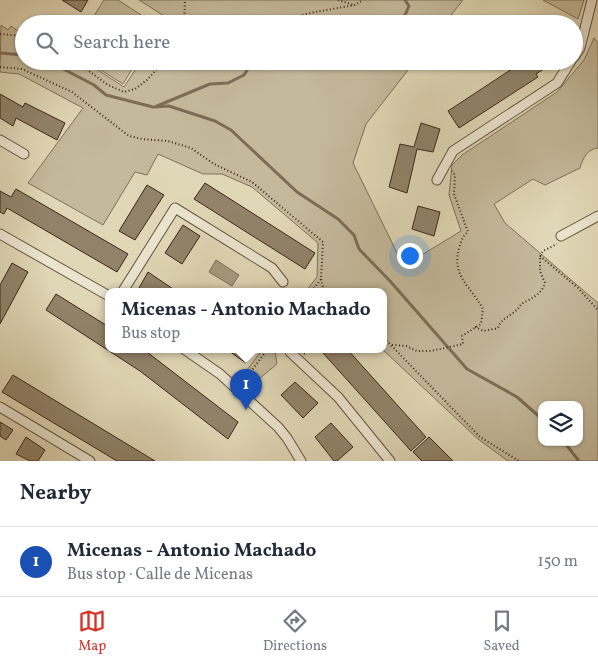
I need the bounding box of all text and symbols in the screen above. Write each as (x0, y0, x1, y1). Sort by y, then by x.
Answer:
search box (15, 15, 583, 70)
icon: search (33, 29, 61, 57)
text: Search here (73, 30, 170, 56)
your location (397, 243, 423, 269)
popup (105, 288, 387, 353)
text: Micenas - Antonio Machado (121, 297, 371, 323)
text: Bus stop (121, 323, 180, 345)
pin: 1 (230, 369, 262, 410)
map controls (538, 401, 583, 446)
button: layers (538, 401, 583, 446)
text: Nearby (20, 479, 91, 508)
text: Micenas - Antonio Machado (67, 538, 316, 564)
text: 1 (33, 551, 39, 573)
text: 150 m (537, 551, 578, 573)
text: Bus stop · Calle de Micenas (67, 564, 253, 586)
tab: Map (78, 607, 106, 656)
tab: Directions (263, 607, 327, 656)
tab: Saved (484, 607, 520, 656)

